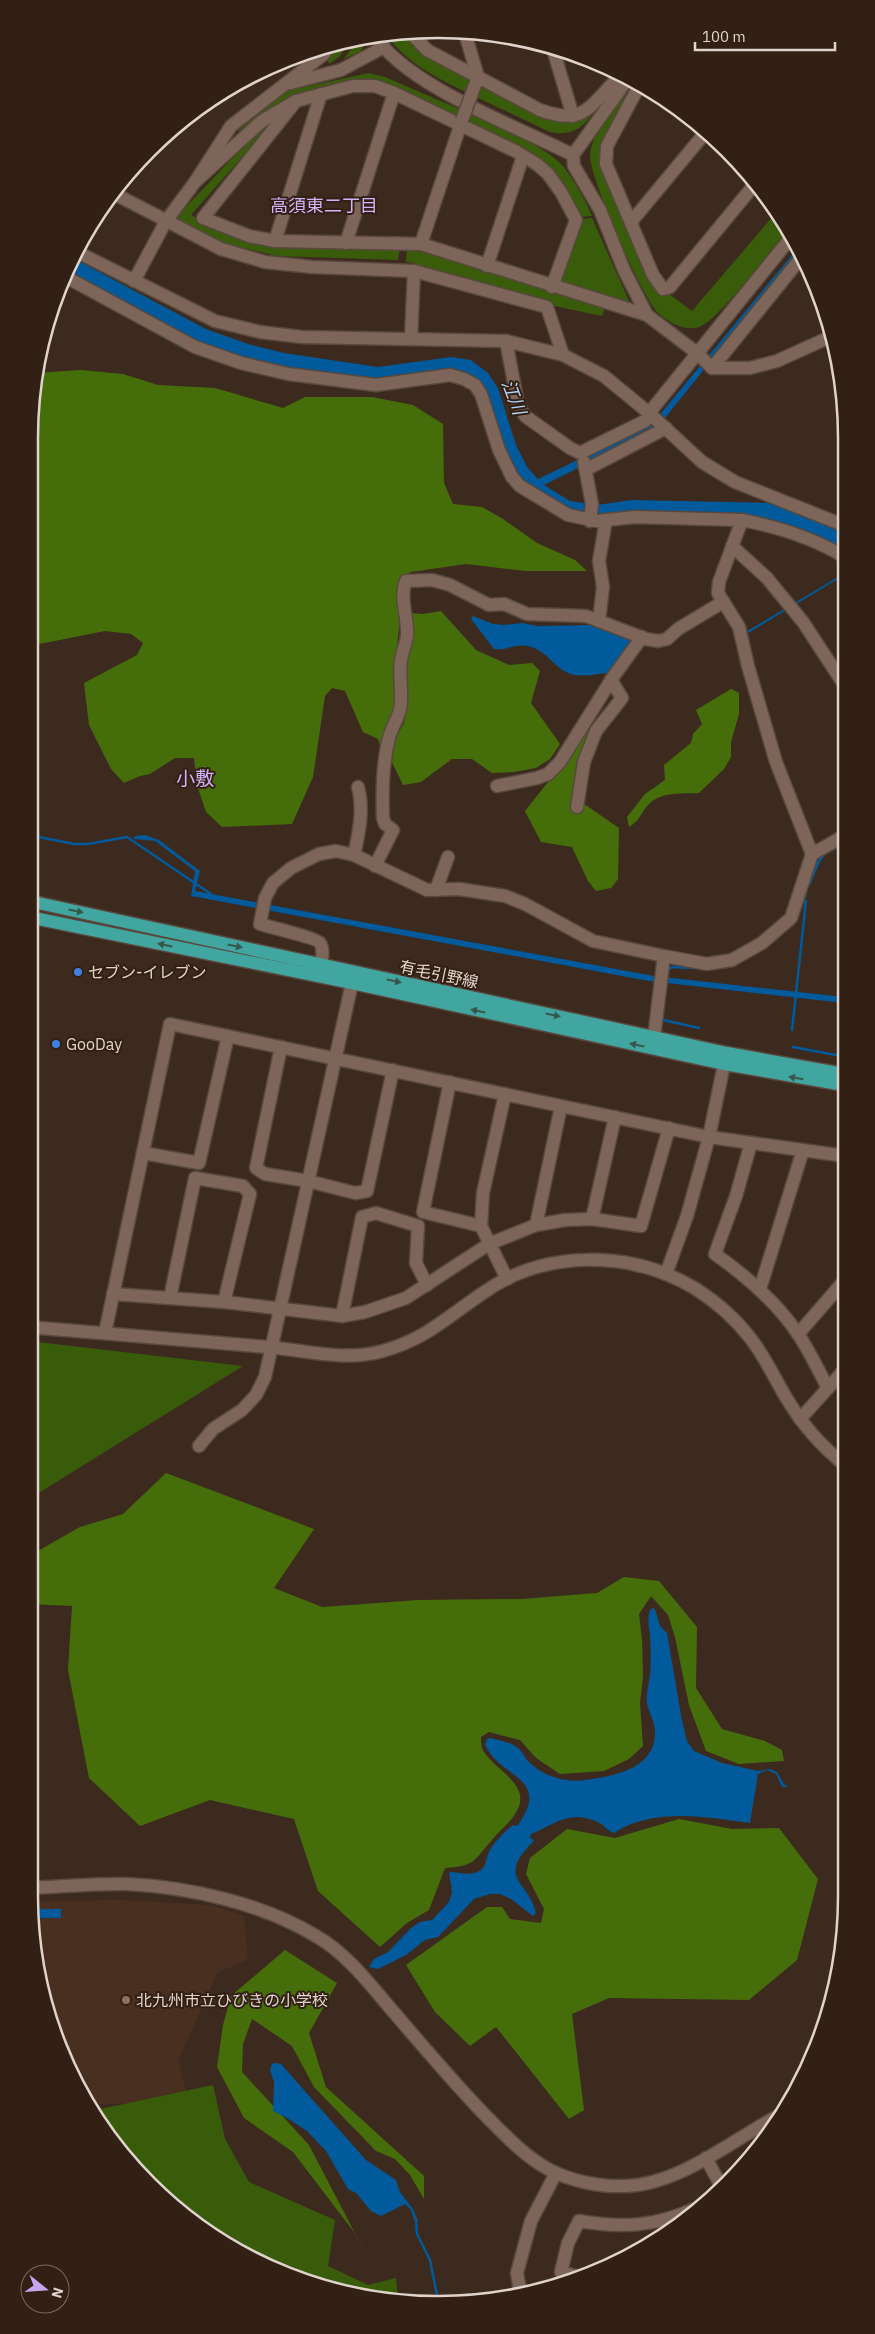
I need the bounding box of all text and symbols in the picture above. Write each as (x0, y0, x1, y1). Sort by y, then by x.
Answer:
scale bar (695, 20, 835, 52)
text: 100 m (702, 27, 746, 46)
district label: 高須東二丁目 (270, 194, 378, 217)
water label: 江川 (497, 376, 532, 420)
district label: 小敷 (176, 766, 214, 790)
one-way arrow (69, 907, 84, 915)
one-way arrow (157, 941, 173, 949)
one-way arrow (227, 942, 243, 950)
street label: 有毛引野線 (398, 956, 480, 992)
place label: セブン-イレブン (88, 962, 206, 982)
marker: セブン-イレブン (72, 966, 84, 978)
one-way arrow (386, 977, 401, 985)
one-way arrow (471, 1007, 486, 1015)
one-way arrow (545, 1011, 560, 1019)
place label: GooDay (66, 1034, 122, 1054)
marker: GooDay (50, 1038, 62, 1050)
one-way arrow (629, 1041, 645, 1049)
one-way arrow (788, 1073, 804, 1081)
place label: 北九州市立ひびきの小学校 (136, 1990, 328, 2010)
marker: 北九州市立ひびきの小学校 (120, 1994, 132, 2006)
north arrow (20, 2264, 70, 2314)
text: N (47, 2285, 68, 2300)

